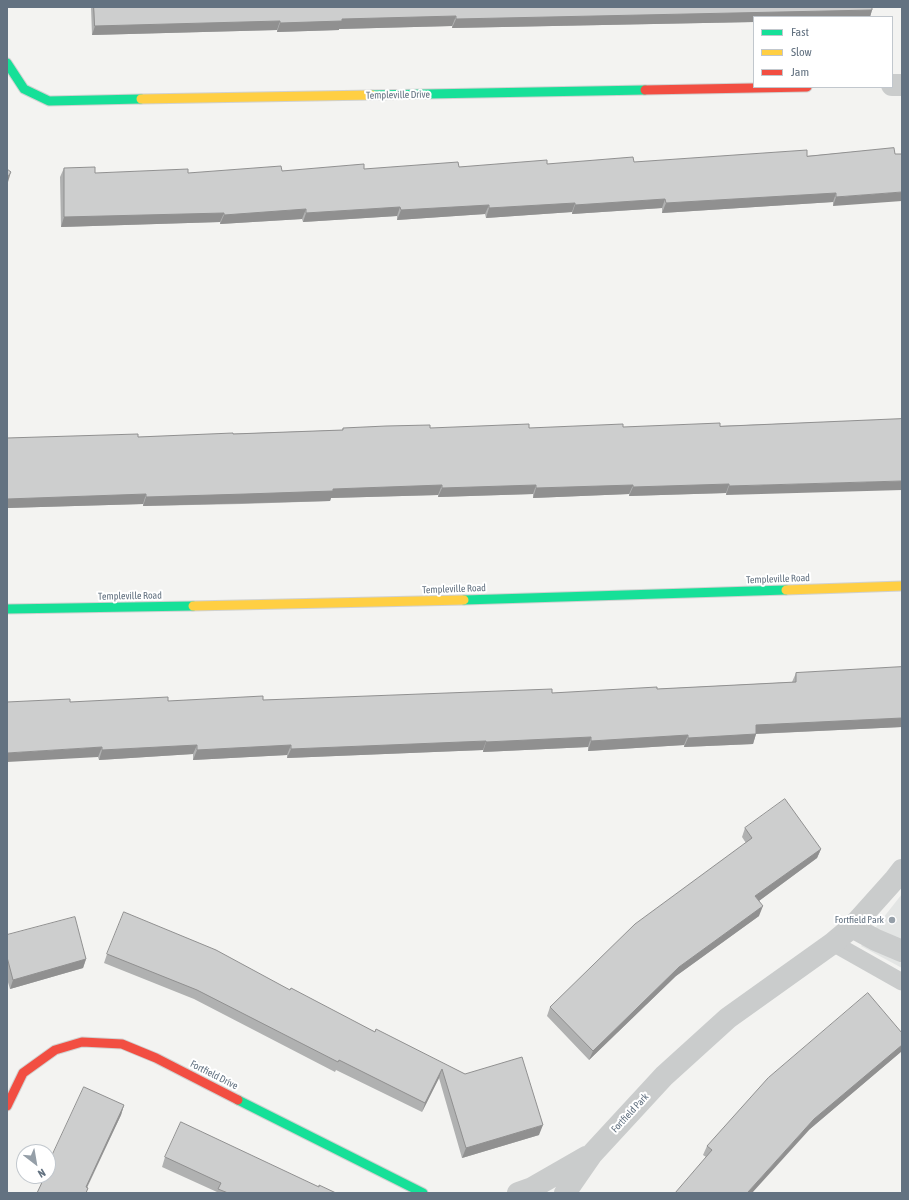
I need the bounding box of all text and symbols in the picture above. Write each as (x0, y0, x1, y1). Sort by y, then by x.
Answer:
legend (753, 16, 893, 88)
text: Fast (791, 25, 809, 39)
text: Slow (791, 45, 812, 59)
text: Jam (791, 65, 809, 79)
street label: Templeville Drive (366, 88, 430, 102)
street label: Templeville Road (746, 572, 810, 586)
street label: Templeville Road (422, 582, 486, 596)
street label: Templeville Road (98, 589, 162, 603)
place label: Fortfield Park (835, 914, 884, 926)
marker: Fortfield Park (887, 915, 897, 925)
street label: Fortfield Drive (188, 1058, 240, 1092)
street label: Fortfield Park (609, 1091, 651, 1135)
north arrow (16, 1144, 56, 1184)
text: N (36, 1167, 48, 1180)

